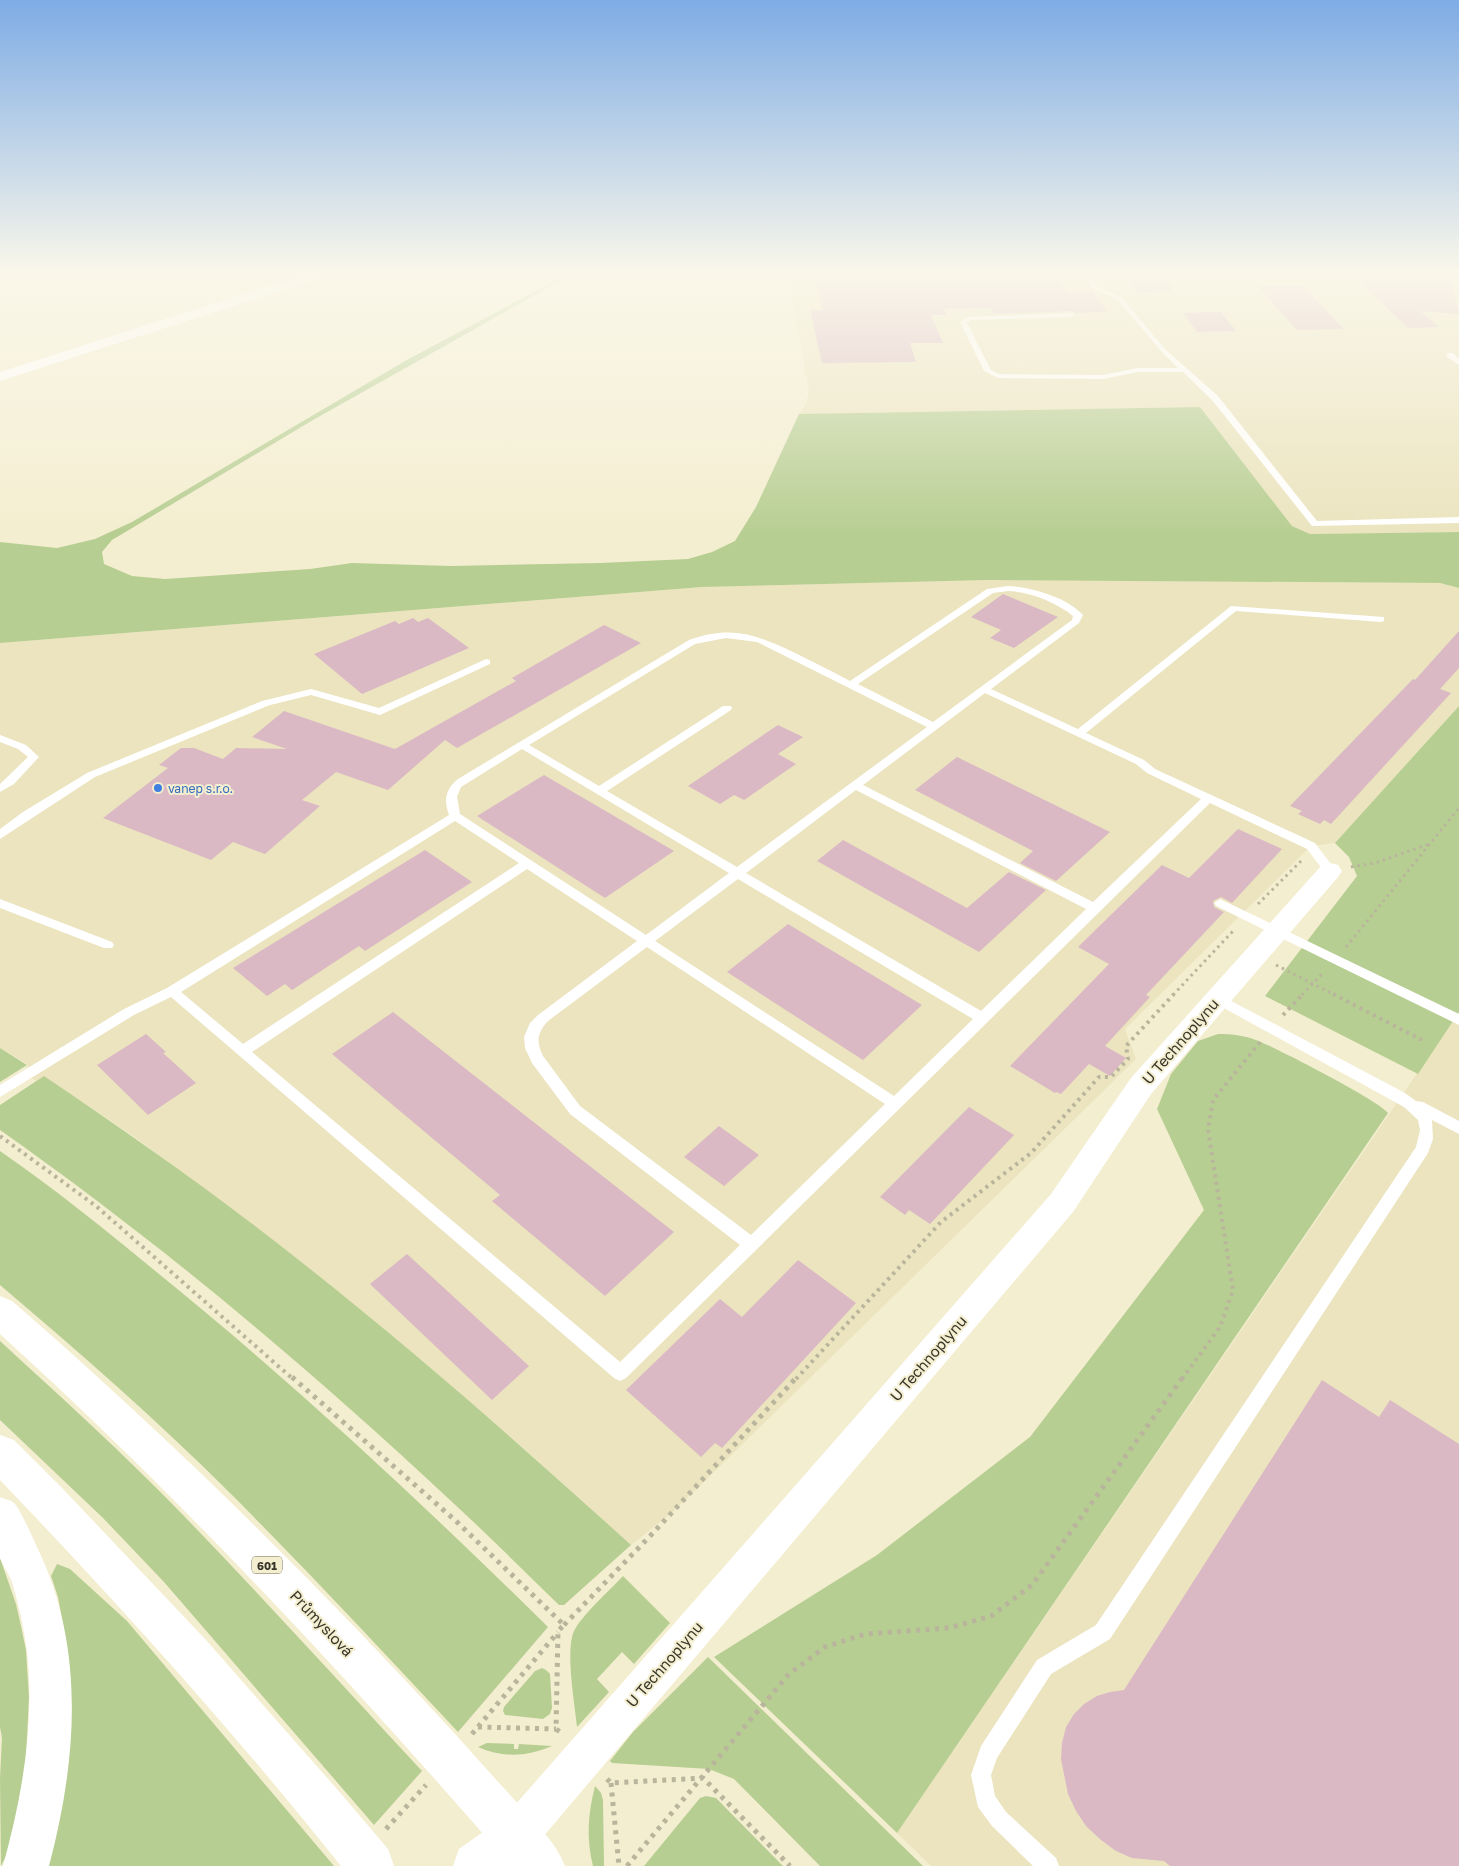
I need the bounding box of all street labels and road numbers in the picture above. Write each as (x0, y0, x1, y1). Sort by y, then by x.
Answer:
street label: U Technoplynu (1138, 995, 1222, 1087)
street label: U Technoplynu (886, 1312, 970, 1404)
road number: 601 (252, 1556, 282, 1574)
street label: Průmyslová (287, 1586, 357, 1660)
street label: U Technoplynu (622, 1618, 706, 1710)

